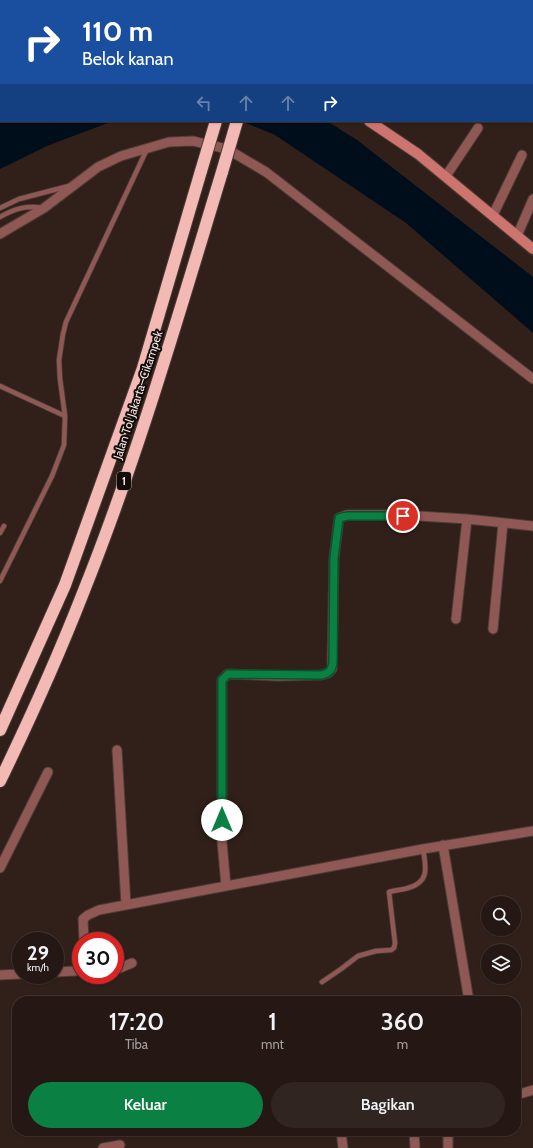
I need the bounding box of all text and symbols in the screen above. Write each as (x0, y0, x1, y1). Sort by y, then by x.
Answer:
text: 110 m (82, 14, 153, 48)
icon: right (16, 16, 68, 68)
text: Belok kanan (82, 48, 174, 70)
icon: left (193, 92, 215, 114)
icon: ahead (235, 92, 257, 114)
icon: ahead (277, 92, 299, 114)
icon: right (319, 92, 341, 114)
street label: Jalan Tol Jakarta–Cikampek (109, 328, 166, 462)
road number: 1 (117, 472, 131, 490)
pin (386, 499, 420, 533)
icon: arrive (392, 505, 414, 527)
position arrow (201, 799, 243, 841)
map controls (481, 896, 521, 984)
button: search (481, 896, 521, 936)
speed limit sign: 30 (72, 932, 124, 984)
text: 29 (27, 941, 49, 965)
button: layers (481, 944, 521, 984)
text: km/h (27, 961, 49, 974)
text: 17:20 (109, 1007, 164, 1036)
text: 1 (268, 1007, 277, 1036)
text: 360 (381, 1007, 424, 1036)
text: Tiba (125, 1036, 148, 1052)
text: mnt (261, 1036, 284, 1052)
text: m (397, 1036, 408, 1052)
button: Keluar (28, 1082, 263, 1128)
button: Bagikan (271, 1082, 505, 1128)

